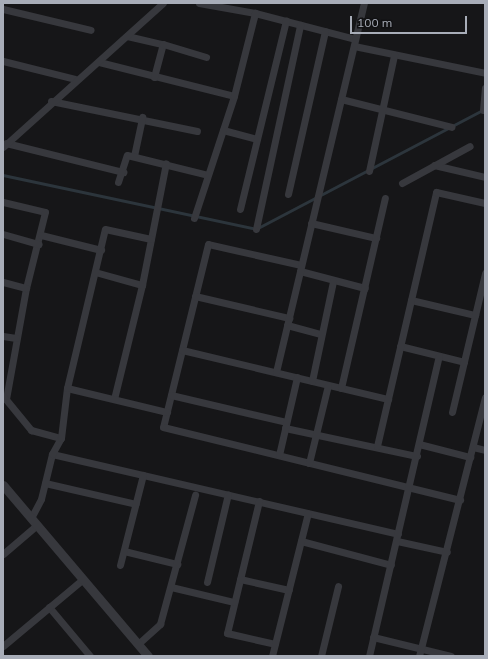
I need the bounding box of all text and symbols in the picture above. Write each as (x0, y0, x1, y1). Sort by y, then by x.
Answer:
scale bar (352, 8, 469, 34)
text: 100 m (357, 15, 392, 30)

